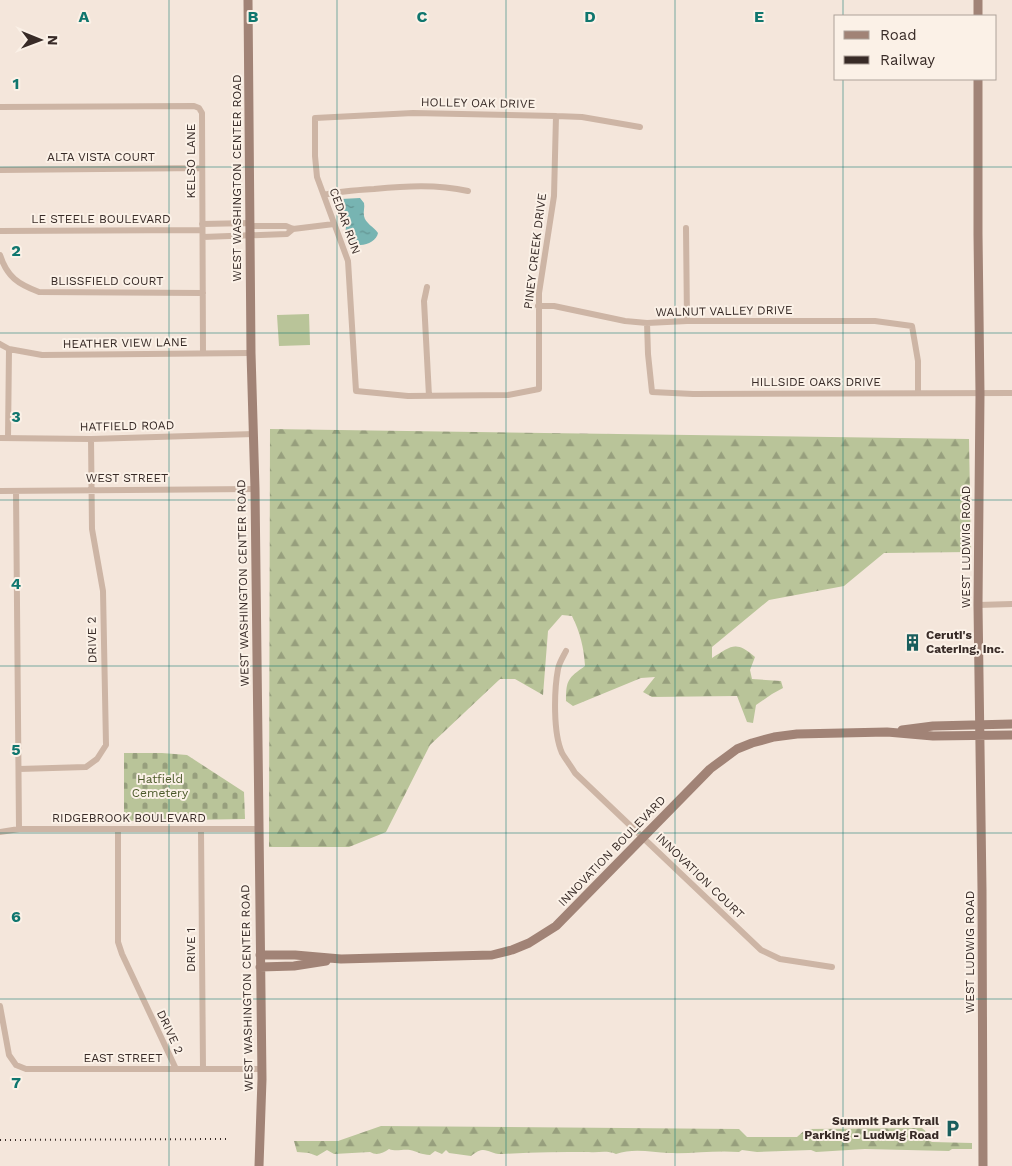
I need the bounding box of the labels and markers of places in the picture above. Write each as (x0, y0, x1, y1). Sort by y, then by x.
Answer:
place label: Ceruti's Catering, Inc. (926, 628, 1004, 656)
building icon: Ceruti's Catering, Inc. (902, 632, 922, 652)
place label: Summit Park Trail Parking - Ludwig Road (804, 1114, 939, 1142)
parking icon: Summit Park Trail Parking - Ludwig Road (943, 1118, 963, 1138)

